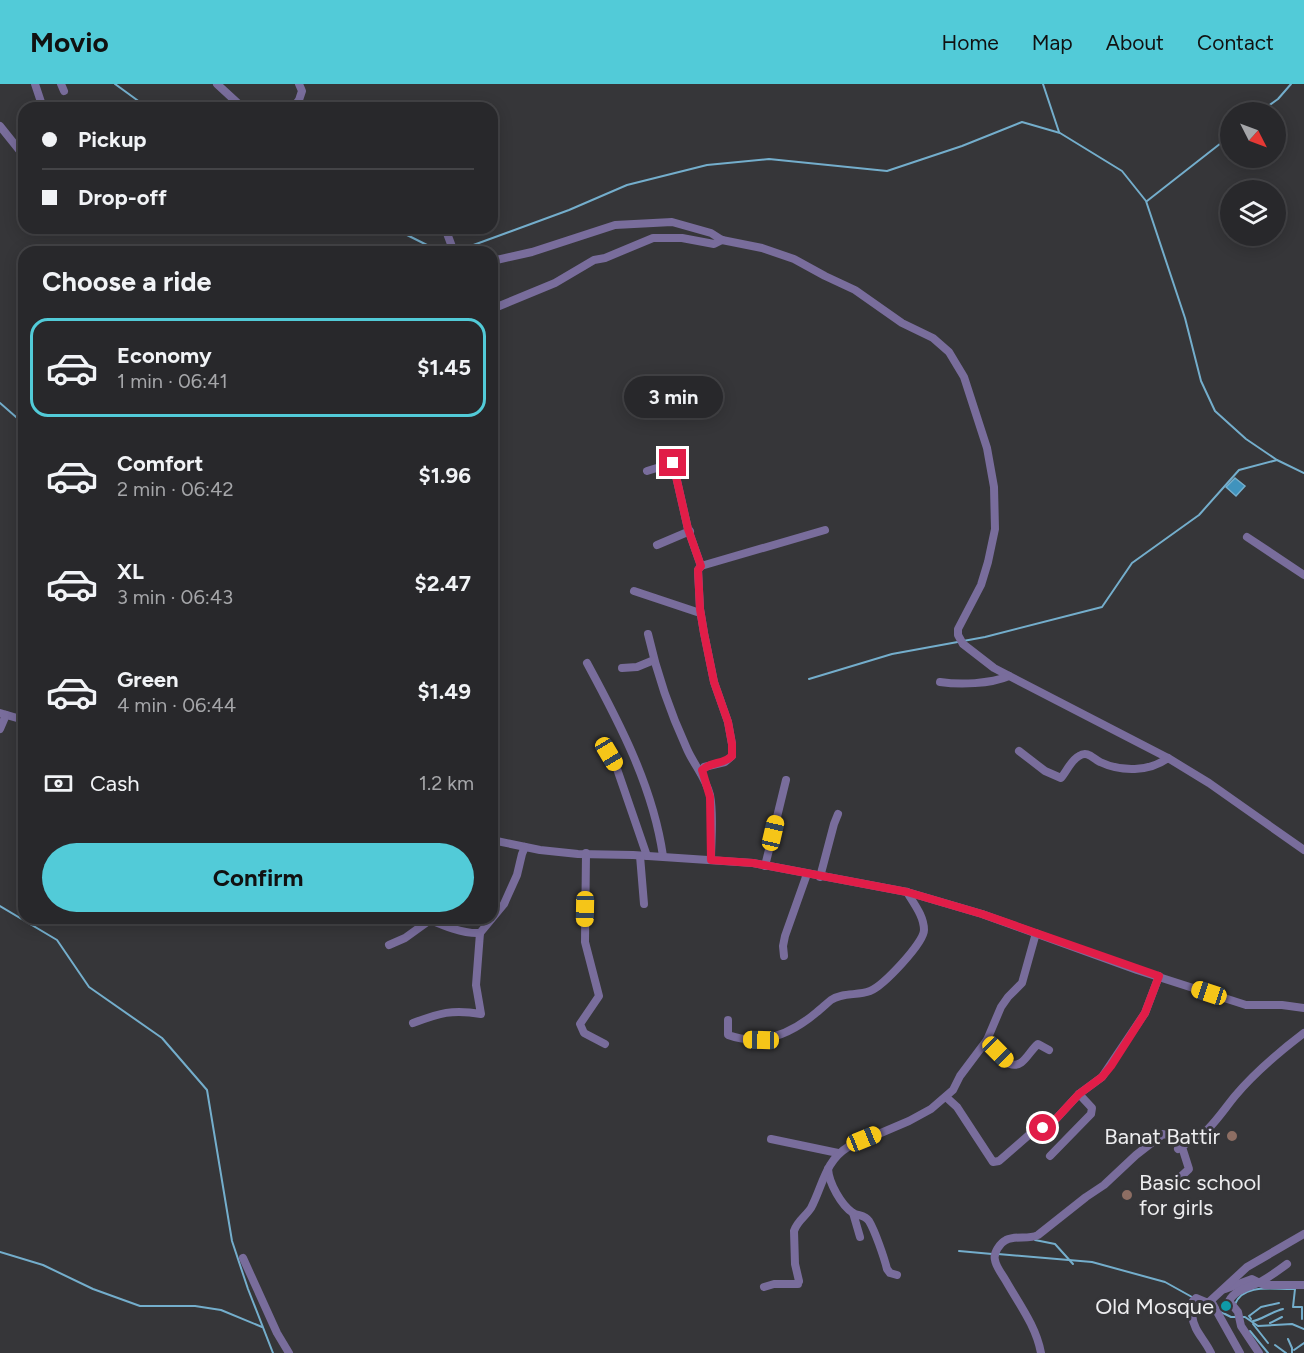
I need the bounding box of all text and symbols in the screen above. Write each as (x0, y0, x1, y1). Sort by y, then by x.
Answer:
text: Movio (30, 25, 109, 59)
text: Home (942, 30, 999, 55)
text: Map (1032, 30, 1073, 55)
text: About (1106, 30, 1164, 55)
text: Contact (1197, 30, 1274, 55)
north arrow (1220, 102, 1286, 168)
map controls (1220, 102, 1286, 246)
text: Pickup (78, 126, 147, 153)
button: layers (1220, 180, 1286, 246)
text: Drop-off (78, 184, 167, 211)
text: Choose a ride (42, 265, 211, 298)
icon: car (45, 341, 99, 395)
text: Economy (117, 342, 212, 369)
text: $1.45 (417, 354, 471, 381)
text: 1 min · 06:41 (117, 369, 228, 393)
callout: 3 min (624, 376, 722, 418)
text: 3 min (649, 385, 698, 409)
icon: car (45, 449, 99, 503)
route end (659, 449, 686, 476)
text: Comfort (117, 450, 203, 477)
text: $1.96 (419, 462, 471, 489)
text: 2 min · 06:42 (117, 477, 234, 501)
icon: car (45, 557, 99, 611)
text: XL (117, 558, 144, 585)
text: $2.47 (414, 570, 471, 597)
text: 3 min · 06:43 (117, 585, 233, 609)
icon: car (45, 665, 99, 719)
text: Green (117, 666, 179, 693)
text: $1.49 (417, 678, 471, 705)
text: 4 min · 06:44 (117, 693, 236, 717)
car (592, 734, 626, 774)
icon: cash (42, 767, 75, 800)
text: Cash (90, 770, 140, 797)
text: 1.2 km (419, 771, 474, 795)
car (760, 813, 786, 853)
button: Confirm (42, 843, 474, 912)
car (576, 891, 594, 927)
car (1189, 979, 1229, 1007)
car (743, 1031, 779, 1049)
car (979, 1033, 1017, 1071)
route start (1029, 1114, 1056, 1141)
place label: Banat Battir (1104, 1123, 1221, 1150)
car (844, 1124, 884, 1154)
marker: Banat Battir (1225, 1129, 1239, 1143)
place label: Basic school for girls (1139, 1169, 1261, 1221)
marker: Basic school for girls (1120, 1188, 1134, 1202)
place label: Old Mosque (1095, 1293, 1214, 1320)
marker: Old Mosque (1219, 1299, 1233, 1313)

